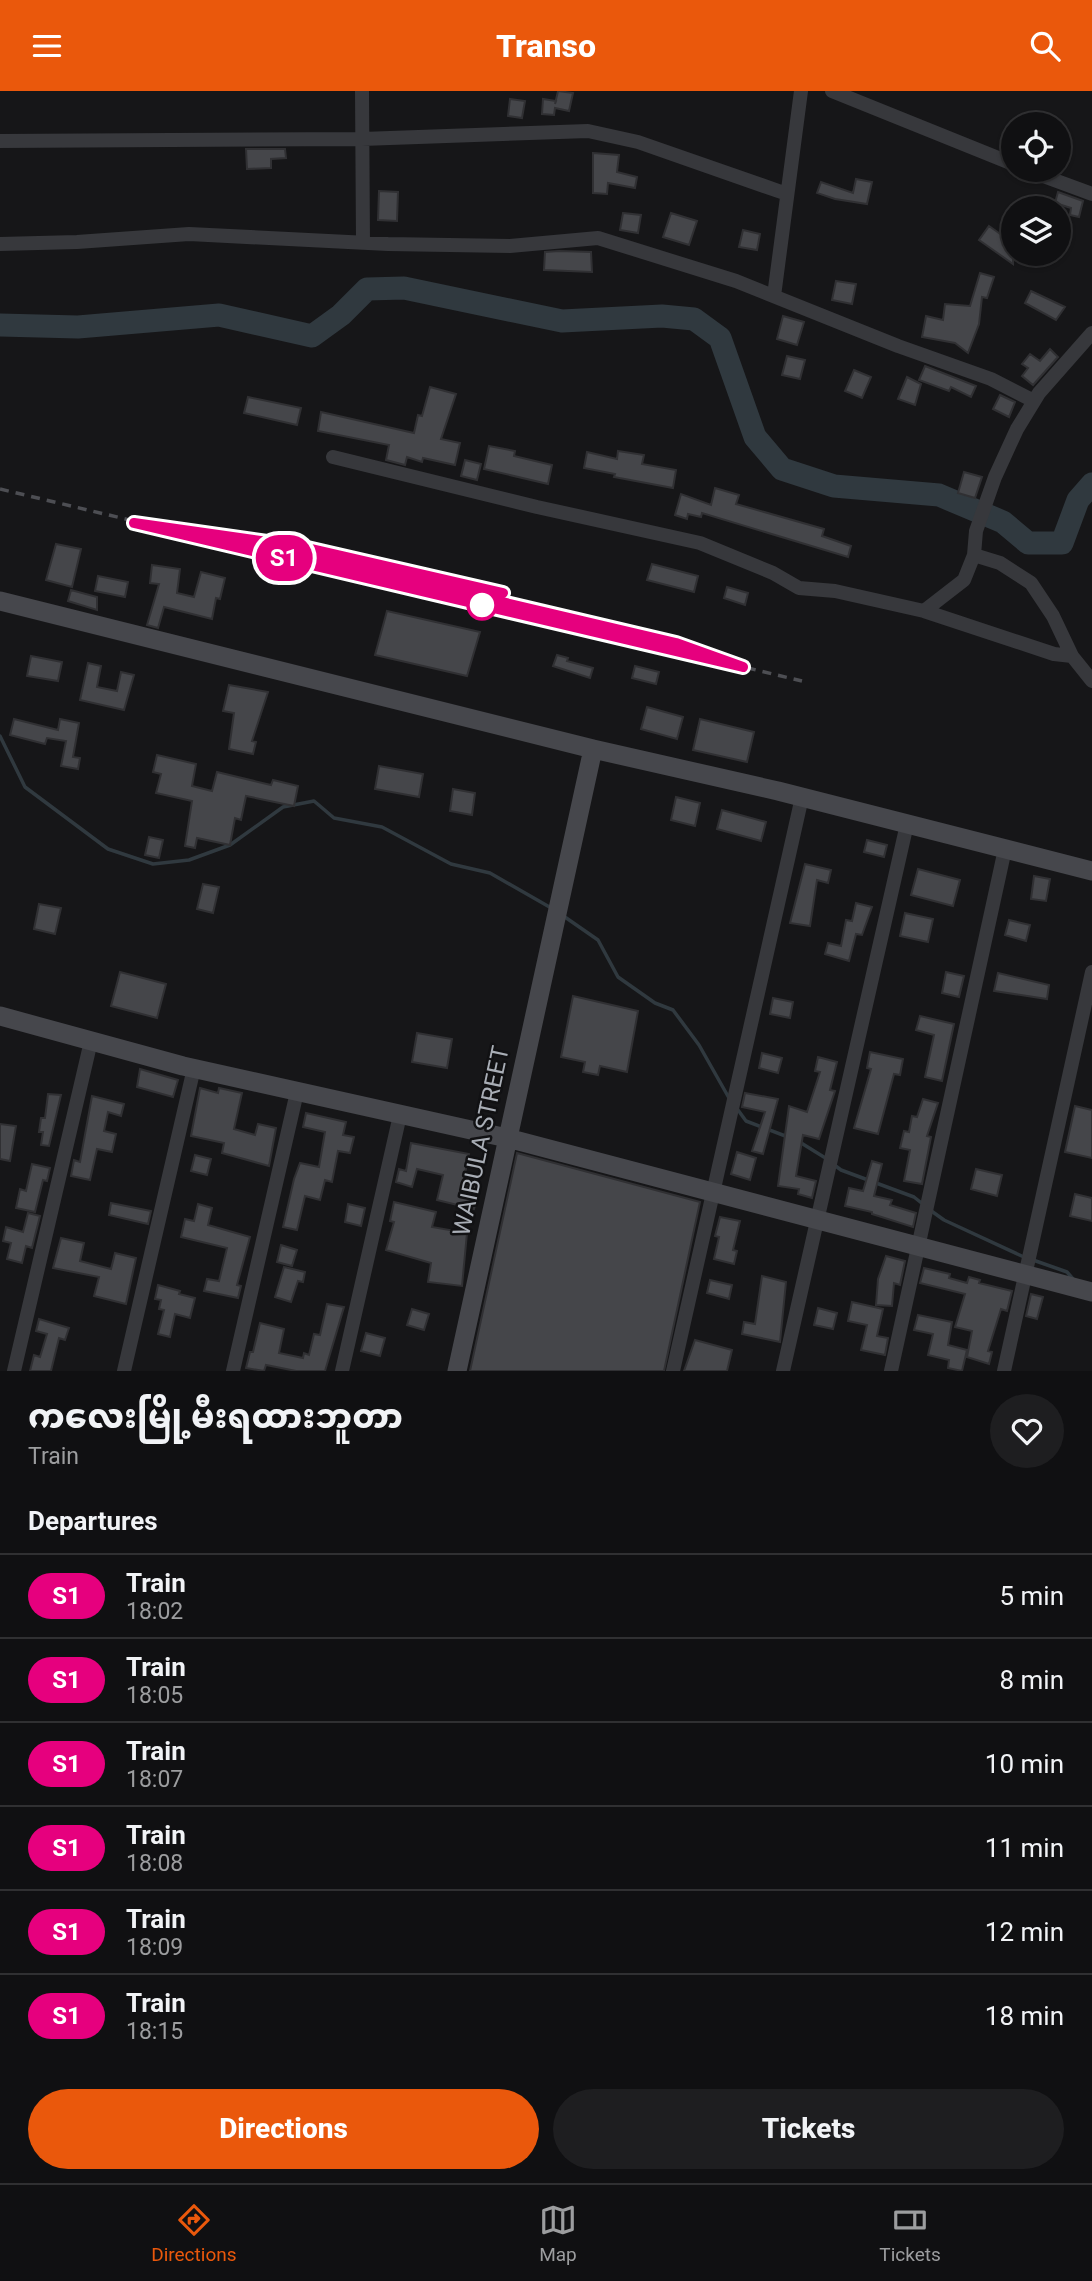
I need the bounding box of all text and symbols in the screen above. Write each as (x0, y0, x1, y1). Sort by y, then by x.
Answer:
icon: menu (28, 27, 66, 65)
text: Transo (496, 27, 596, 65)
icon: search (1026, 27, 1064, 65)
map controls (1001, 112, 1071, 266)
button: locate (1001, 112, 1071, 182)
button: layers (1001, 196, 1071, 266)
line badge: S1 (252, 535, 316, 581)
text: S1 (270, 544, 298, 572)
unlabelled marker (467, 590, 497, 620)
street label: WAIBULA STREET (447, 1043, 515, 1239)
button: heart (990, 1394, 1064, 1468)
text: ကလေးမြို့မီးရထားဘူတာ (28, 1397, 403, 1436)
text: Train (28, 1443, 79, 1470)
text: Departures (28, 1506, 158, 1536)
text: Train (126, 1568, 186, 1598)
text: 5 min (999, 1581, 1064, 1611)
text: S1 (52, 1582, 81, 1610)
text: 18:02 (126, 1598, 183, 1625)
text: Train (126, 1652, 186, 1682)
text: 8 min (999, 1665, 1064, 1695)
text: S1 (52, 1666, 81, 1694)
text: 18:05 (126, 1682, 183, 1709)
text: Train (126, 1736, 186, 1766)
text: 10 min (985, 1749, 1064, 1779)
text: S1 (52, 1750, 81, 1778)
text: 18:07 (126, 1766, 183, 1793)
text: Train (126, 1820, 186, 1850)
text: 11 min (985, 1833, 1064, 1863)
text: S1 (52, 1834, 81, 1862)
text: 18:08 (126, 1850, 183, 1877)
text: Train (126, 1904, 186, 1934)
text: 12 min (985, 1917, 1064, 1947)
text: S1 (52, 1918, 81, 1946)
text: 18:09 (126, 1934, 183, 1961)
text: Train (126, 1988, 186, 2018)
text: 18 min (985, 2001, 1064, 2031)
text: S1 (52, 2002, 81, 2030)
text: 18:15 (126, 2018, 183, 2045)
button: Directions (28, 2089, 539, 2169)
button: Tickets (553, 2089, 1064, 2169)
tab: Directions (151, 2201, 237, 2266)
tab: Map (539, 2201, 577, 2266)
tab: Tickets (879, 2201, 941, 2266)

